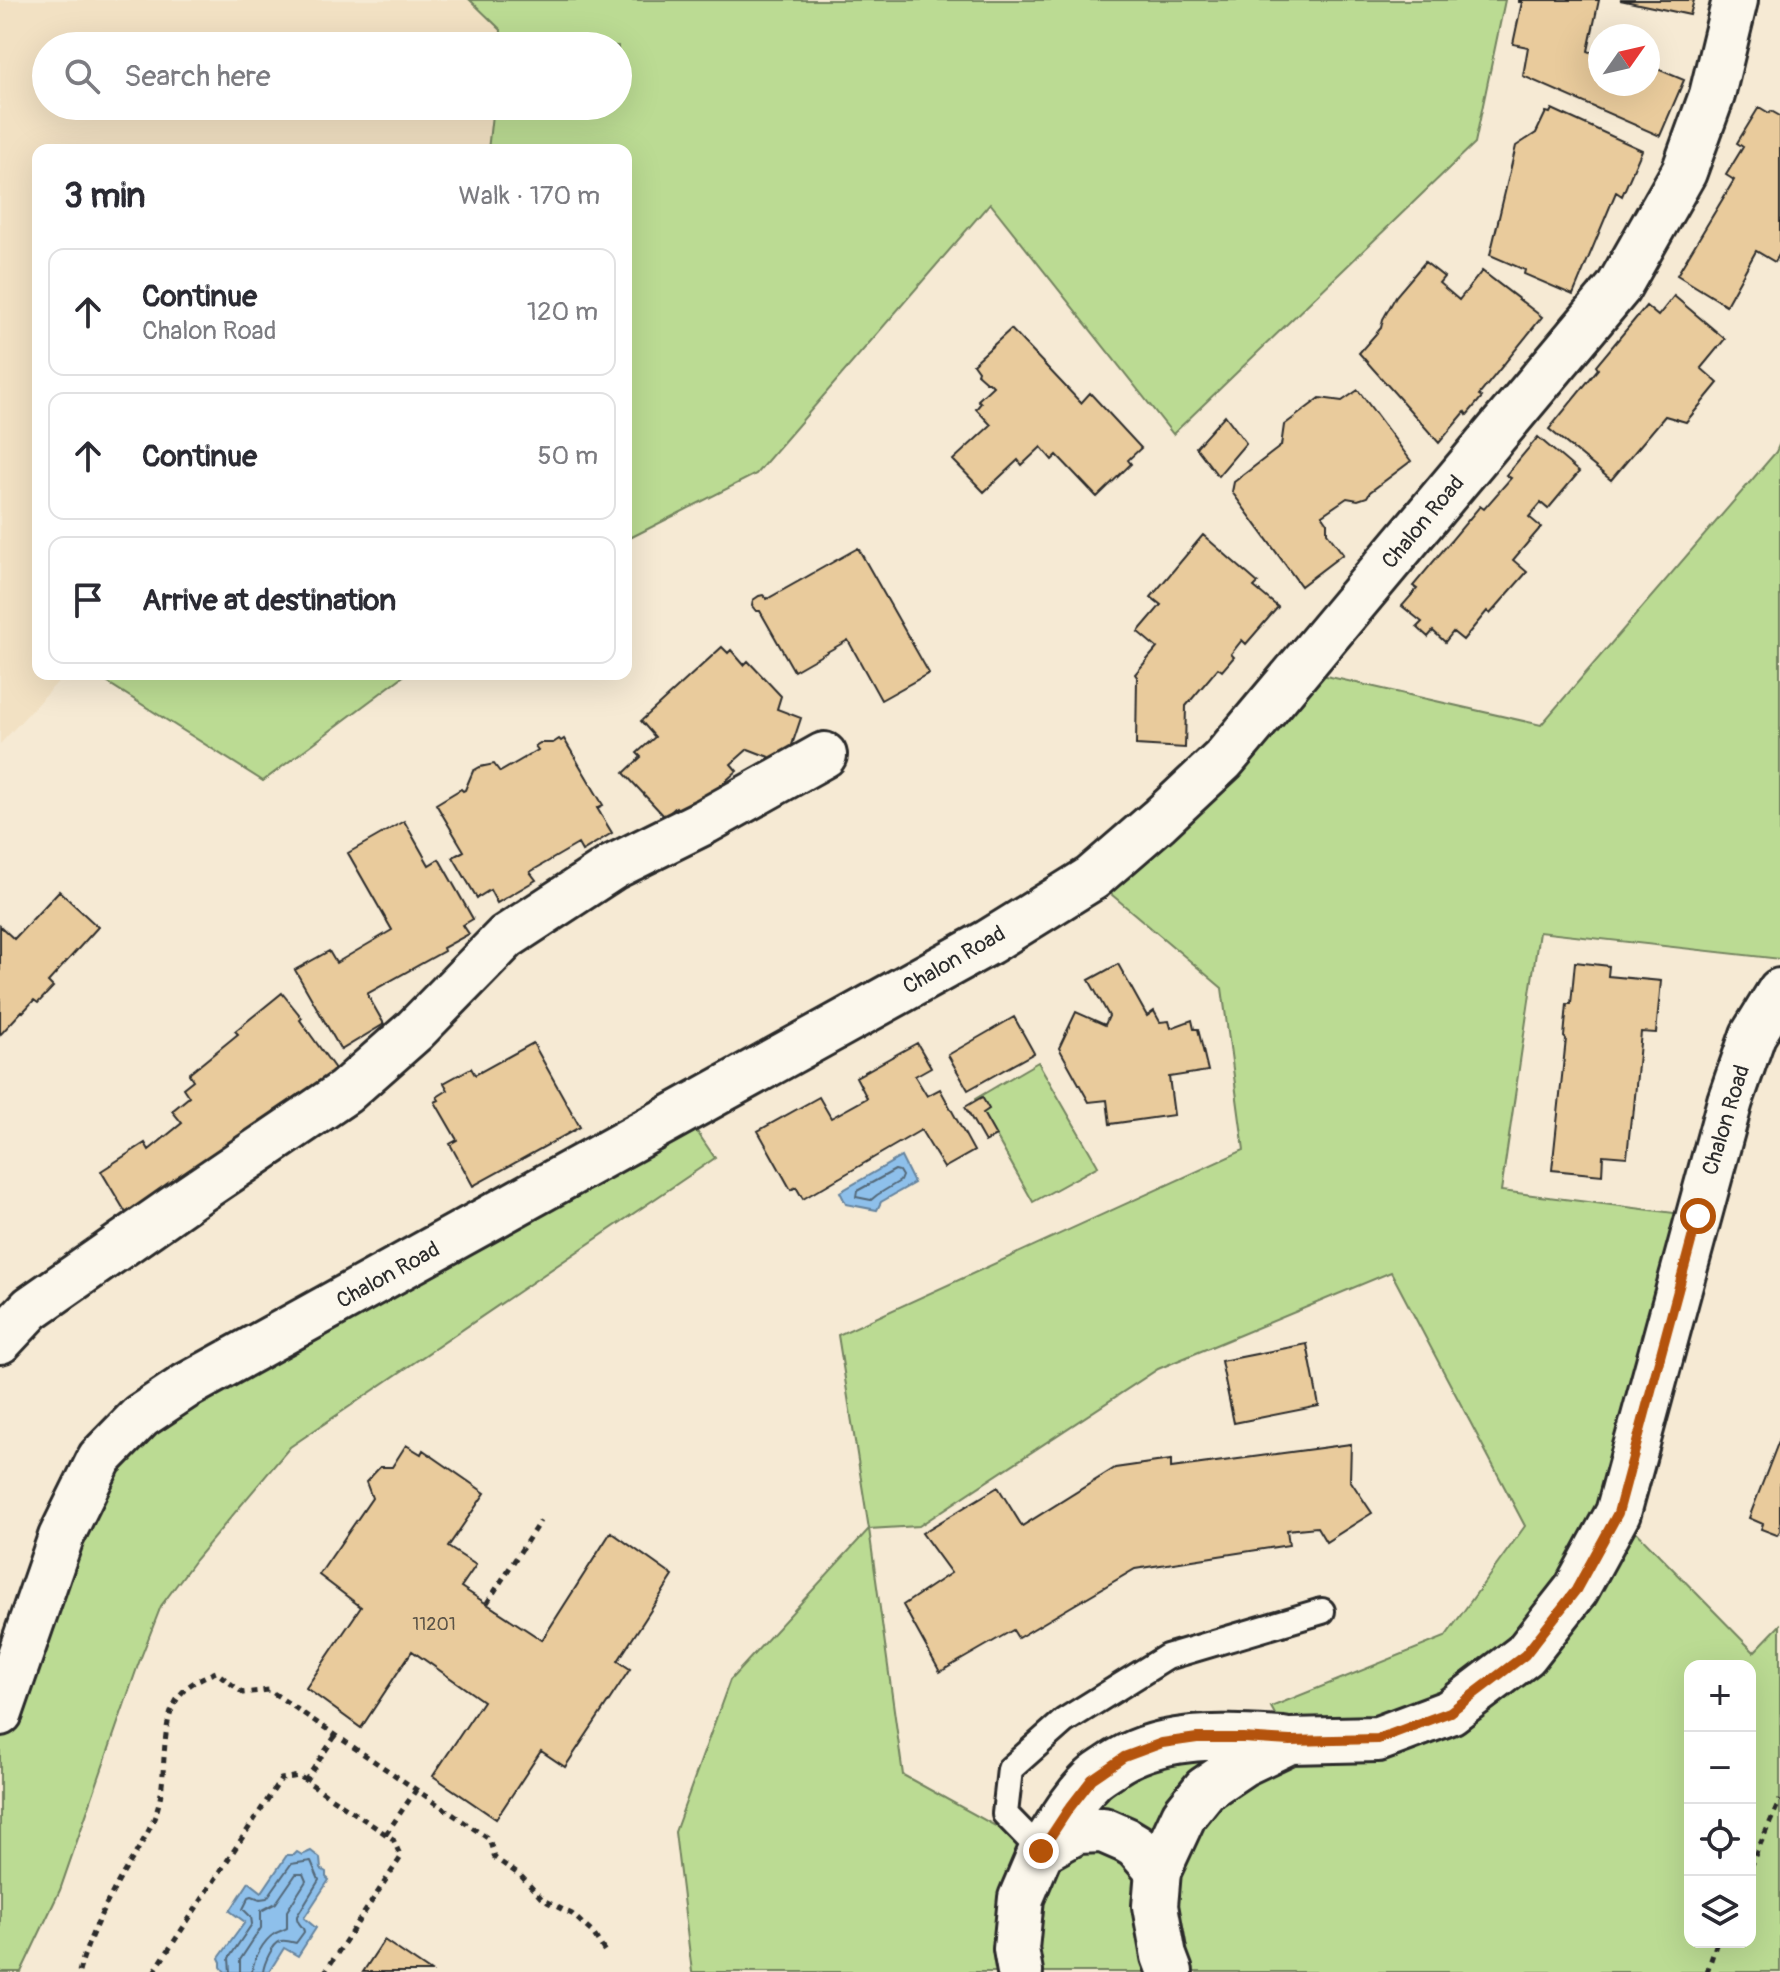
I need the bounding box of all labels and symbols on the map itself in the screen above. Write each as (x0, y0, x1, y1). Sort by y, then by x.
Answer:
north arrow (1588, 24, 1660, 96)
street label: Chalon Road (1376, 469, 1470, 575)
street label: Chalon Road (898, 919, 1010, 1001)
street label: Chalon Road (1696, 1062, 1756, 1178)
route start (1680, 1198, 1716, 1234)
street label: Chalon Road (331, 1235, 445, 1315)
house number: 11201 (412, 1613, 456, 1636)
route end (1023, 1833, 1059, 1869)

